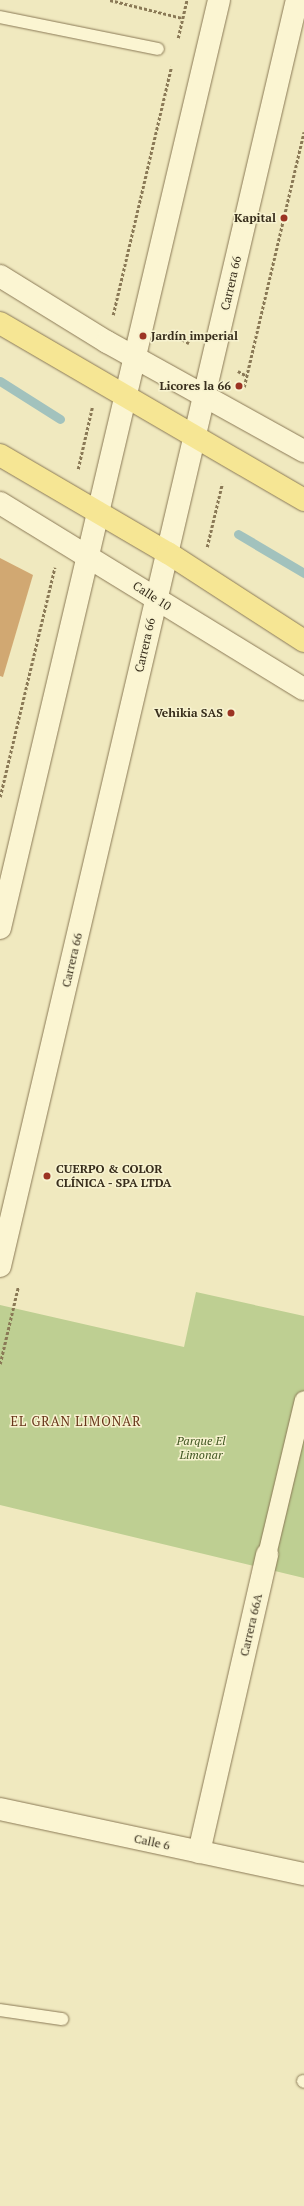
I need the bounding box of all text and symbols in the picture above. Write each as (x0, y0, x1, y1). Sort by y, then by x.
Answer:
place label: Kapital (234, 211, 276, 225)
marker: Kapital (279, 213, 289, 223)
street label: Carrera 66 (218, 254, 244, 312)
place label: Jardín imperial (151, 329, 238, 343)
marker: Jardín imperial (138, 331, 148, 341)
place label: Licores la 66 (160, 379, 231, 393)
marker: Licores la 66 (234, 381, 244, 391)
street label: Calle 10 (130, 578, 174, 614)
street label: Carrera 66 (132, 616, 158, 674)
place label: Vehikia SAS (154, 706, 223, 720)
marker: Vehikia SAS (226, 708, 236, 718)
street label: Carrera 66 (59, 931, 85, 989)
place label: CUERPO & COLOR CLÍNICA - SPA LTDA (56, 1162, 173, 1190)
marker: CUERPO & COLOR CLÍNICA - SPA LTDA (41, 1170, 53, 1182)
district label: EL GRAN LIMONAR (11, 1413, 141, 1429)
park label: Parque El Limonar (176, 1434, 226, 1462)
street label: Carrera 66A (237, 1592, 265, 1658)
street label: Calle 6 (133, 1831, 171, 1853)

